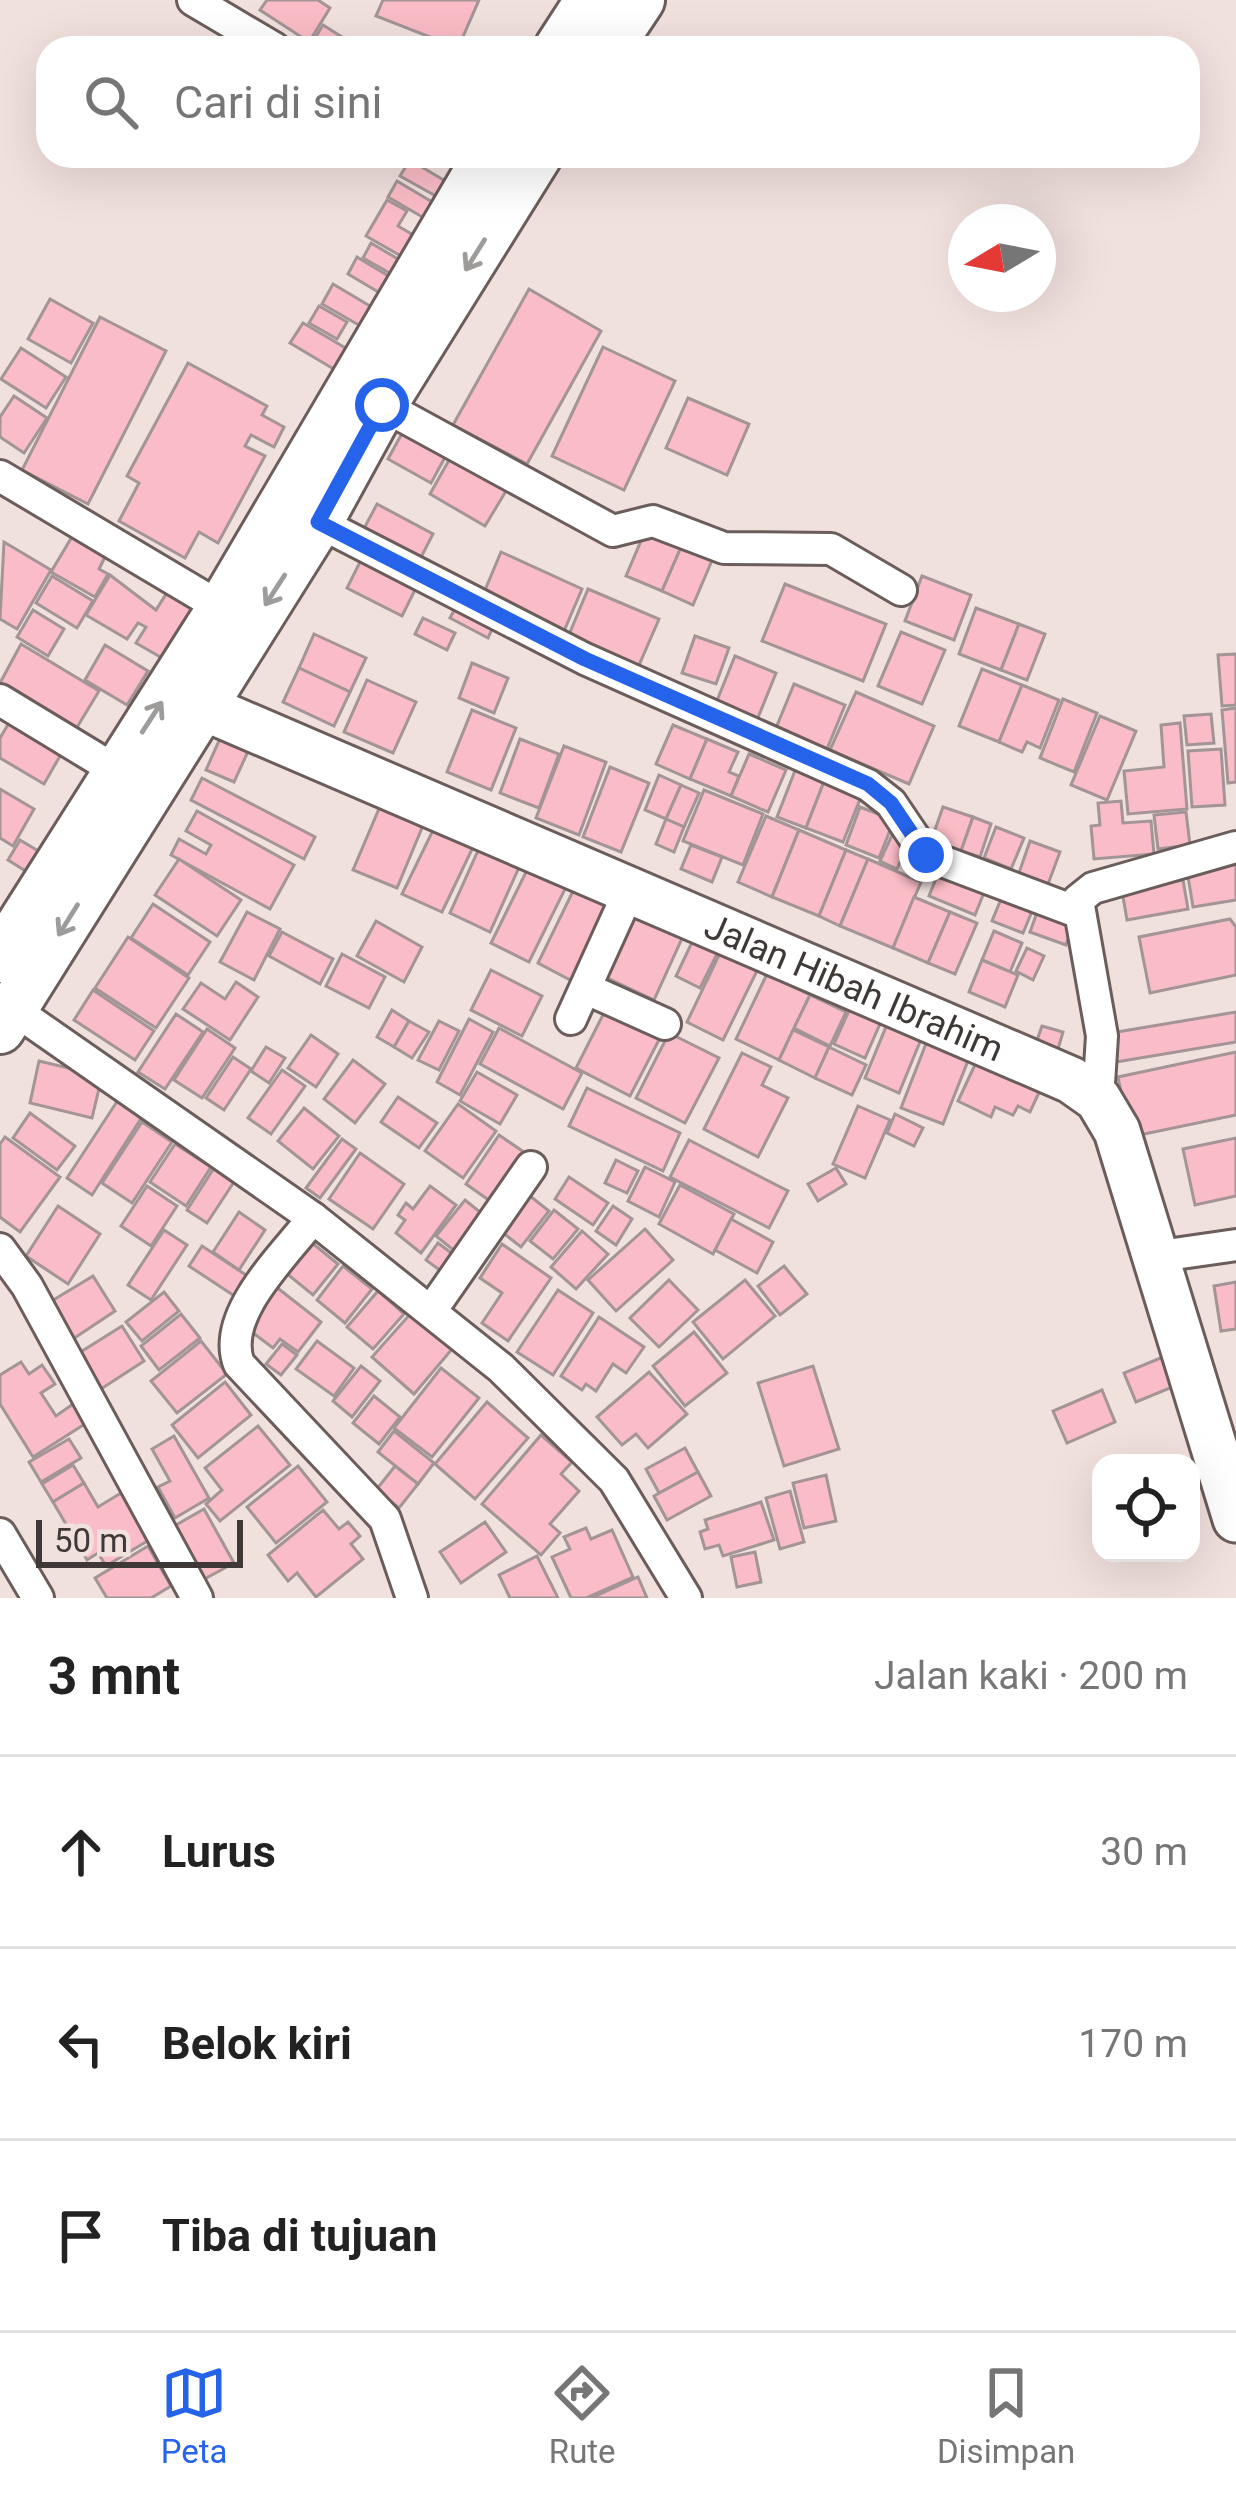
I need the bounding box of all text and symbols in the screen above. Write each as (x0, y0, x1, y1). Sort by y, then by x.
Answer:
search box (36, 36, 1200, 168)
icon: search (78, 69, 144, 135)
text: Cari di sini (174, 76, 383, 129)
north arrow (948, 204, 1056, 312)
one-way arrow (463, 237, 487, 271)
route start (355, 378, 409, 432)
one-way arrow (263, 572, 287, 606)
one-way arrow (139, 701, 164, 735)
route end (899, 828, 953, 882)
one-way arrow (56, 902, 80, 936)
street label: Jalan Hibah Ibrahim (698, 905, 1010, 1070)
map controls (1092, 1454, 1200, 1562)
button: locate (1092, 1454, 1200, 1562)
scale bar (36, 1514, 243, 1567)
text: 50 m (54, 1521, 128, 1560)
text: 3 mnt (48, 1647, 180, 1706)
text: Jalan kaki · 200 m (874, 1653, 1188, 1699)
icon: ahead (48, 1819, 114, 1885)
text: Lurus (162, 1825, 276, 1878)
text: 30 m (1100, 1829, 1188, 1875)
icon: left (48, 2011, 114, 2077)
text: Belok kiri (162, 2017, 352, 2070)
text: 170 m (1078, 2021, 1188, 2067)
icon: arrive (48, 2203, 114, 2269)
text: Tiba di tujuan (162, 2209, 437, 2262)
tab: Peta (161, 2360, 228, 2471)
tab: Rute (549, 2360, 616, 2471)
tab: Disimpan (937, 2360, 1075, 2471)

